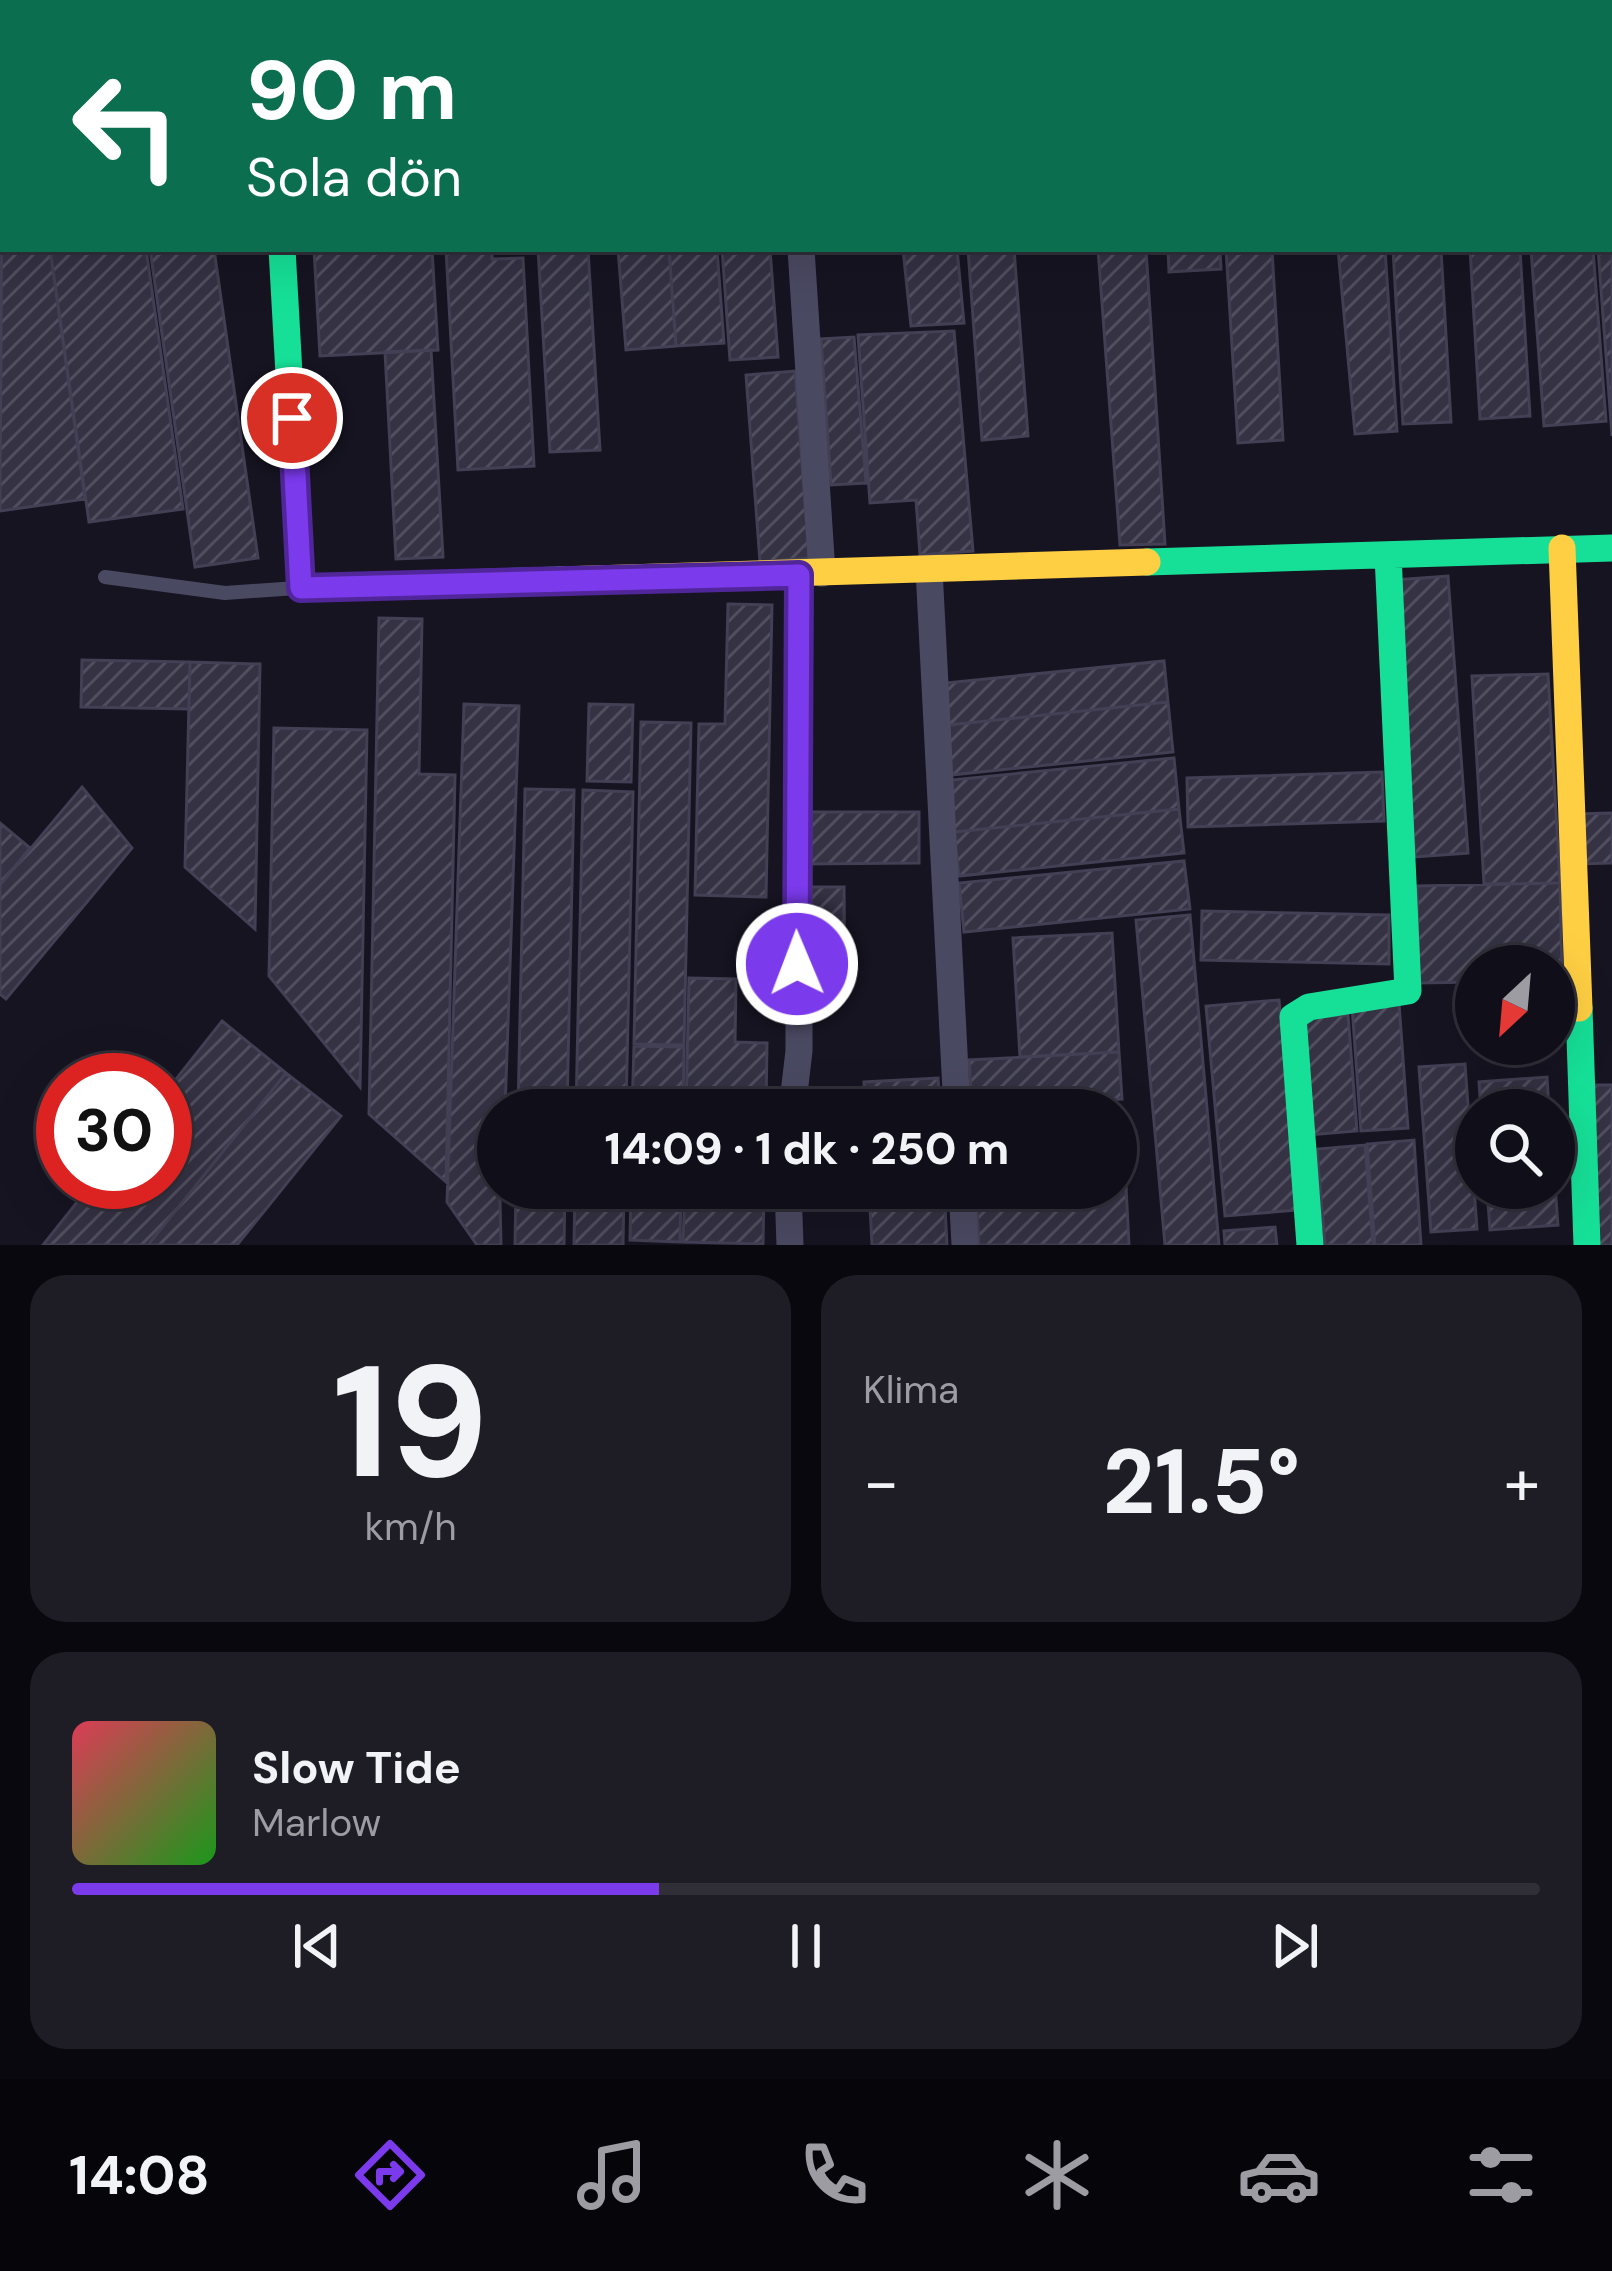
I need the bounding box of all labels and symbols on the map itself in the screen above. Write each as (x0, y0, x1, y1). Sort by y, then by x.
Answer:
pin (241, 367, 343, 469)
position arrow (734, 901, 860, 1027)
north arrow (1455, 945, 1575, 1065)
speed limit sign: 30 (36, 1053, 192, 1209)

